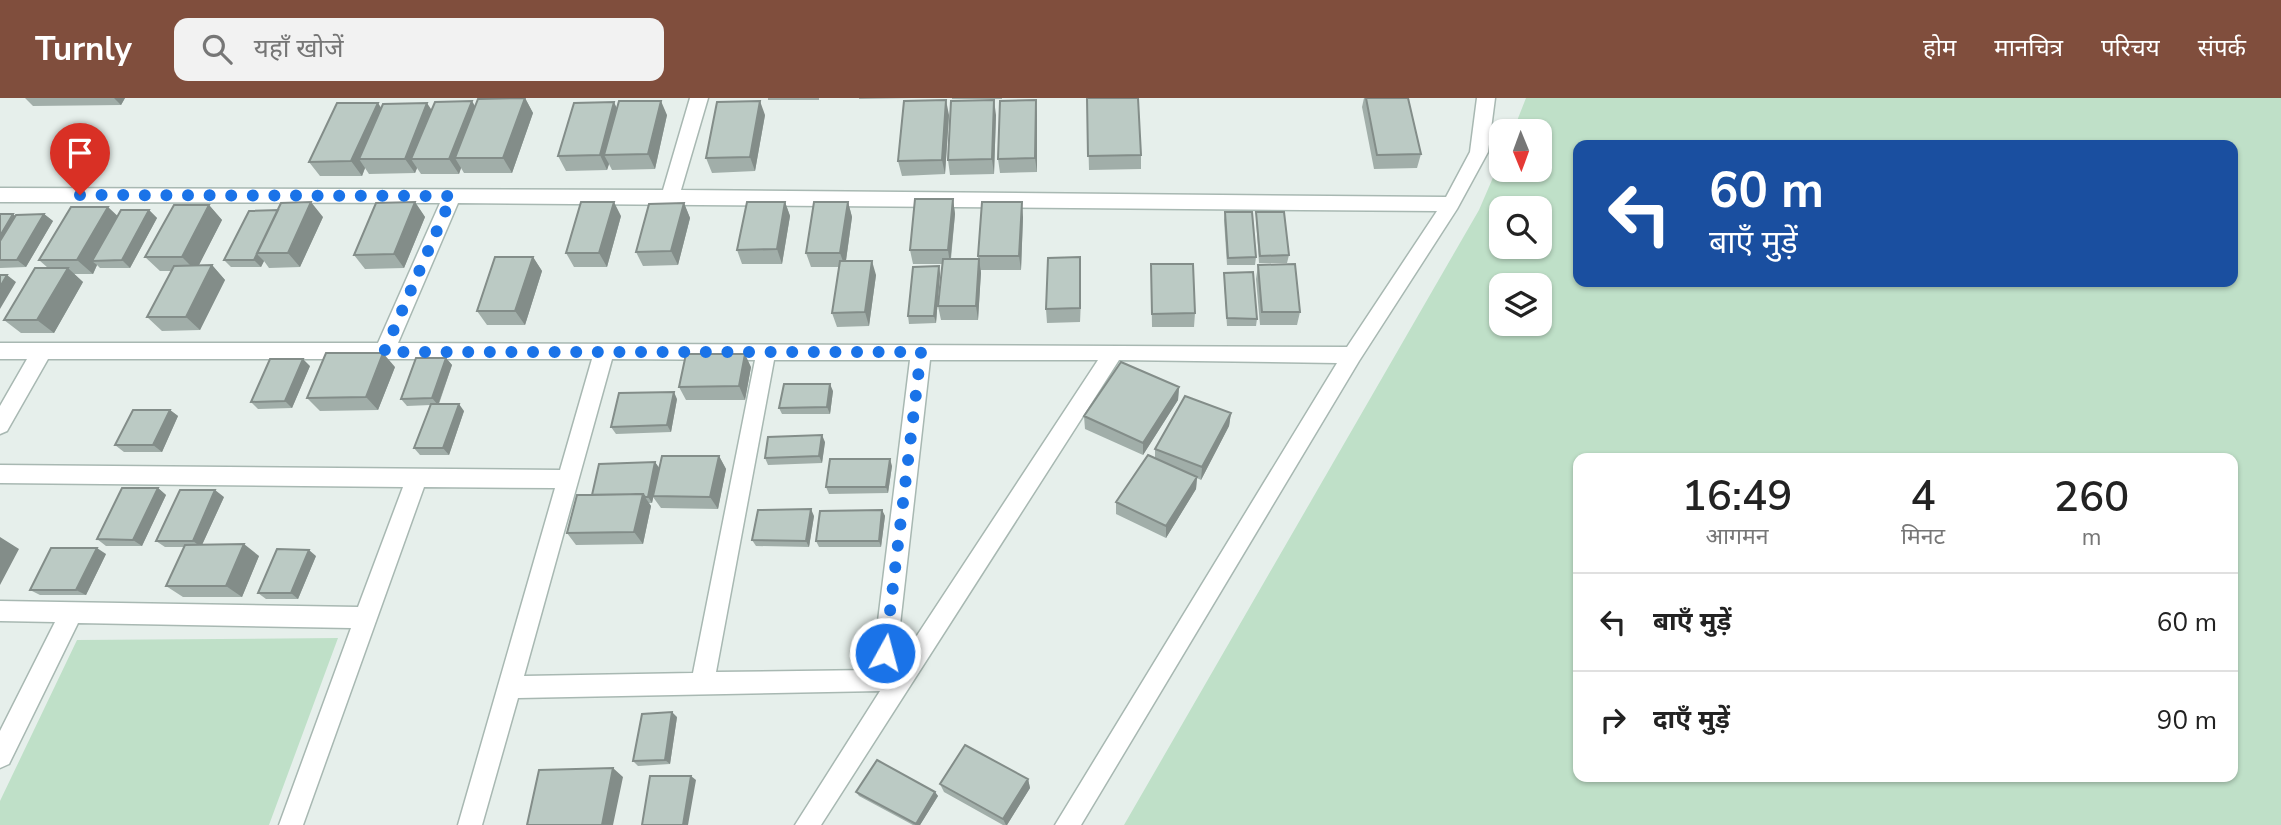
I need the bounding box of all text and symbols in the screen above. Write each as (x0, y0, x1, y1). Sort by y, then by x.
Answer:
search box (174, 18, 664, 81)
text: Turnly (35, 27, 132, 72)
icon: search (198, 30, 236, 68)
text: यहाँ खोजें (254, 31, 343, 66)
text: होम (1923, 32, 1956, 64)
text: मानचित्र (1994, 32, 2063, 64)
text: परिचय (2101, 32, 2160, 64)
text: संपर्क (2198, 32, 2246, 64)
north arrow (1489, 119, 1552, 182)
map controls (1489, 119, 1552, 336)
pin (50, 123, 110, 195)
icon: arrive (61, 134, 99, 172)
text: 60 m (1709, 157, 1824, 224)
icon: left (1594, 168, 1685, 259)
button: search (1489, 196, 1552, 259)
text: बाएँ मुड़ें (1709, 221, 1798, 264)
button: layers (1489, 273, 1552, 336)
text: 16:49 (1682, 468, 1792, 525)
text: 4 (1910, 468, 1936, 525)
text: 260 (2054, 469, 2129, 526)
text: आगमन (1706, 521, 1769, 552)
text: मिनट (1901, 521, 1945, 552)
text: m (2082, 522, 2101, 553)
icon: left (1594, 603, 1632, 641)
text: बाएँ मुड़ें (1653, 604, 1731, 639)
text: 60 m (2157, 605, 2217, 640)
position arrow (848, 616, 922, 690)
icon: right (1594, 701, 1632, 739)
text: दाएँ मुड़ें (1653, 702, 1730, 737)
text: 90 m (2157, 703, 2217, 738)

